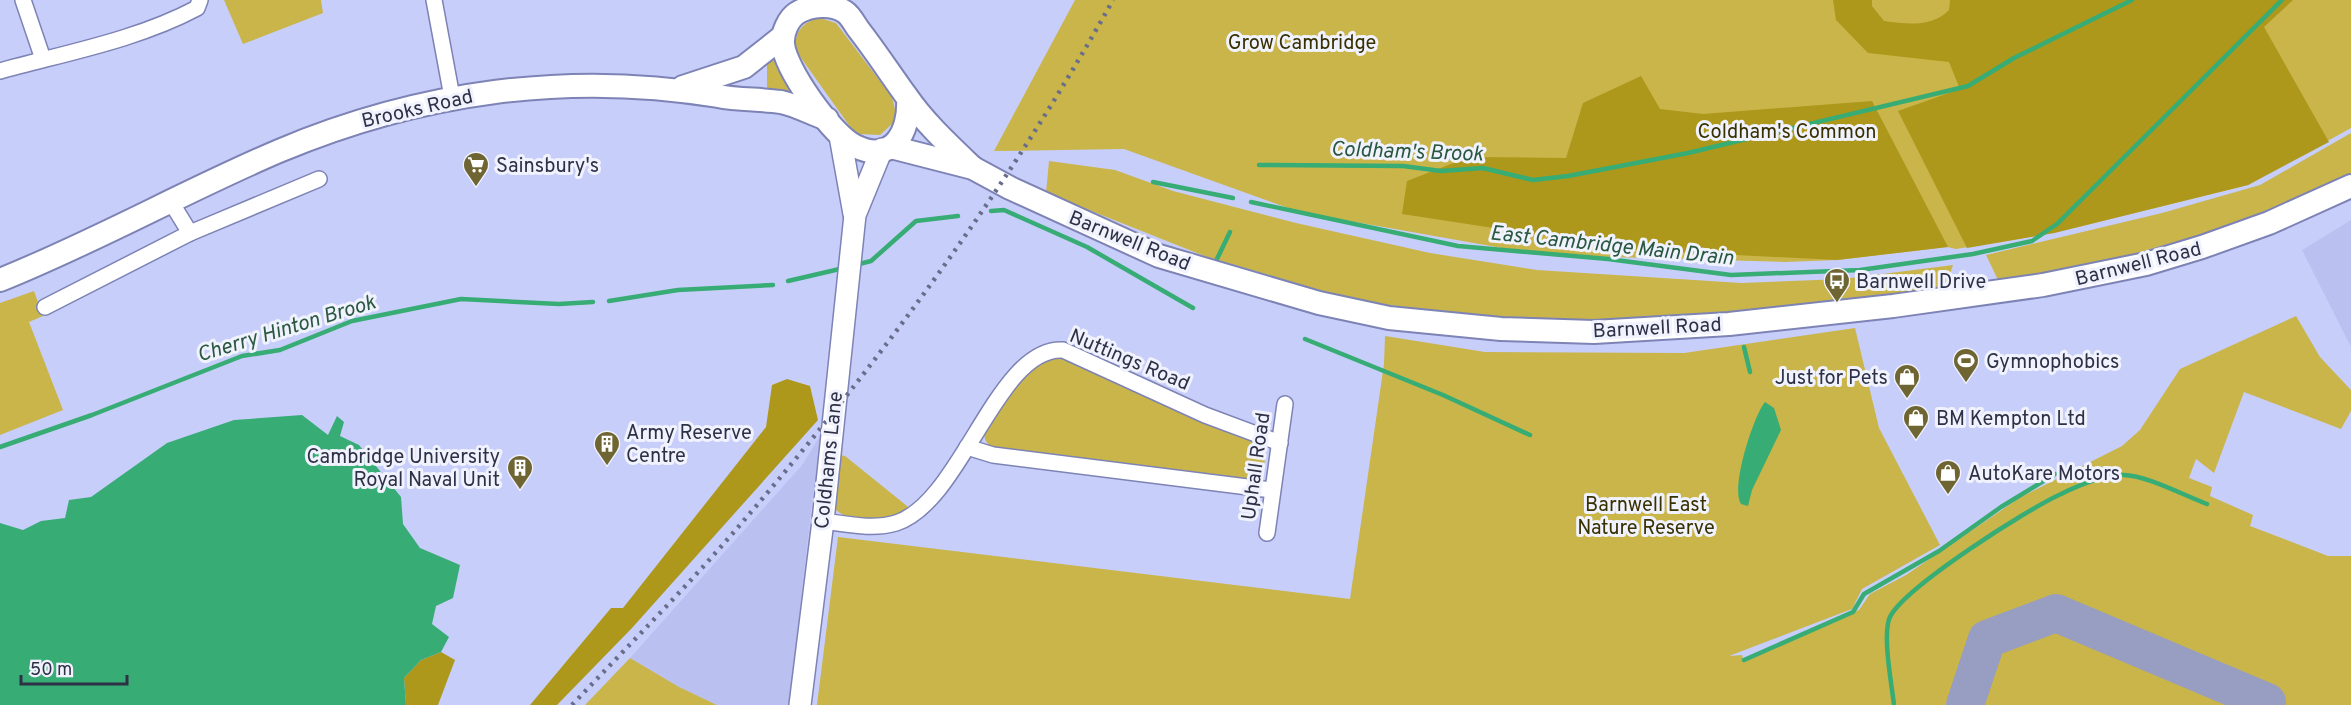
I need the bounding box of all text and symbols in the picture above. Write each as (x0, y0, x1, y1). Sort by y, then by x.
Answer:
park label: Grow Cambridge (1228, 31, 1376, 57)
street label: Brooks Road (359, 84, 476, 135)
park label: Coldham's Common (1698, 120, 1876, 146)
water label: Coldham's Brook (1330, 136, 1484, 169)
supermarket icon: Sainsbury's (461, 150, 491, 188)
place label: Sainsbury's (496, 154, 599, 180)
street label: Barnwell Road (1064, 206, 1194, 278)
water label: East Cambridge Main Drain (1489, 220, 1735, 273)
street label: Barnwell Road (2073, 237, 2204, 293)
bus stop icon: Barnwell Drive (1822, 266, 1852, 304)
place label: Barnwell Drive (1856, 270, 1986, 296)
water label: Cherry Hinton Brook (194, 289, 379, 369)
street label: Barnwell Road (1592, 313, 1722, 345)
street label: Nuttings Road (1065, 324, 1193, 398)
sports icon: Gymnophobics (1951, 346, 1981, 384)
place label: Gymnophobics (1986, 350, 2119, 376)
shop icon: Just for Pets (1892, 362, 1922, 400)
place label: Just for Pets (1775, 366, 1888, 392)
street label: Coldhams Lane (810, 390, 850, 530)
shop icon: BM Kempton Ltd (1901, 403, 1931, 441)
place label: BM Kempton Ltd (1936, 407, 2086, 433)
street label: Uphall Road (1237, 411, 1277, 522)
place label: Army Reserve Centre (626, 421, 752, 470)
building icon: Army Reserve Centre (592, 429, 622, 467)
place label: Cambridge University Royal Naval Unit (307, 445, 500, 494)
building icon: Cambridge University Royal Naval Unit (505, 453, 535, 491)
shop icon: AutoKare Motors (1933, 458, 1963, 496)
place label: AutoKare Motors (1968, 462, 2120, 488)
park label: Barnwell East Nature Reserve (1577, 493, 1715, 542)
scale bar (21, 648, 128, 686)
text: 50 m (30, 659, 72, 682)

